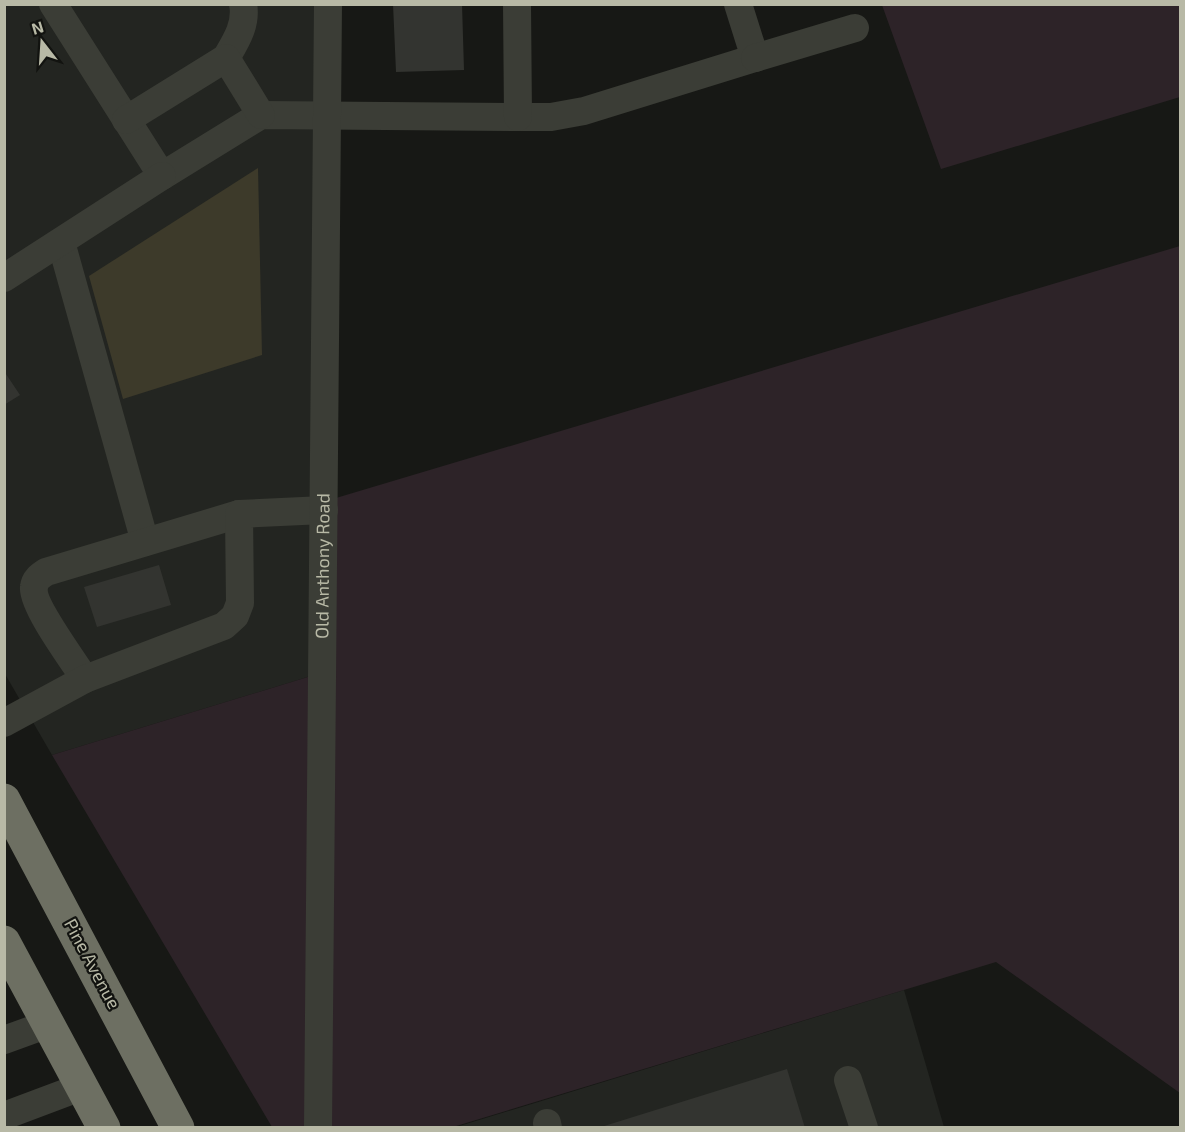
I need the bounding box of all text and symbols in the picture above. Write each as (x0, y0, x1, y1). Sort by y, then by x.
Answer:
north arrow (12, 12, 72, 72)
text: N (29, 16, 46, 38)
street label: Old Anthony Road (310, 493, 334, 639)
street label: Pine Avenue (60, 915, 126, 1012)

